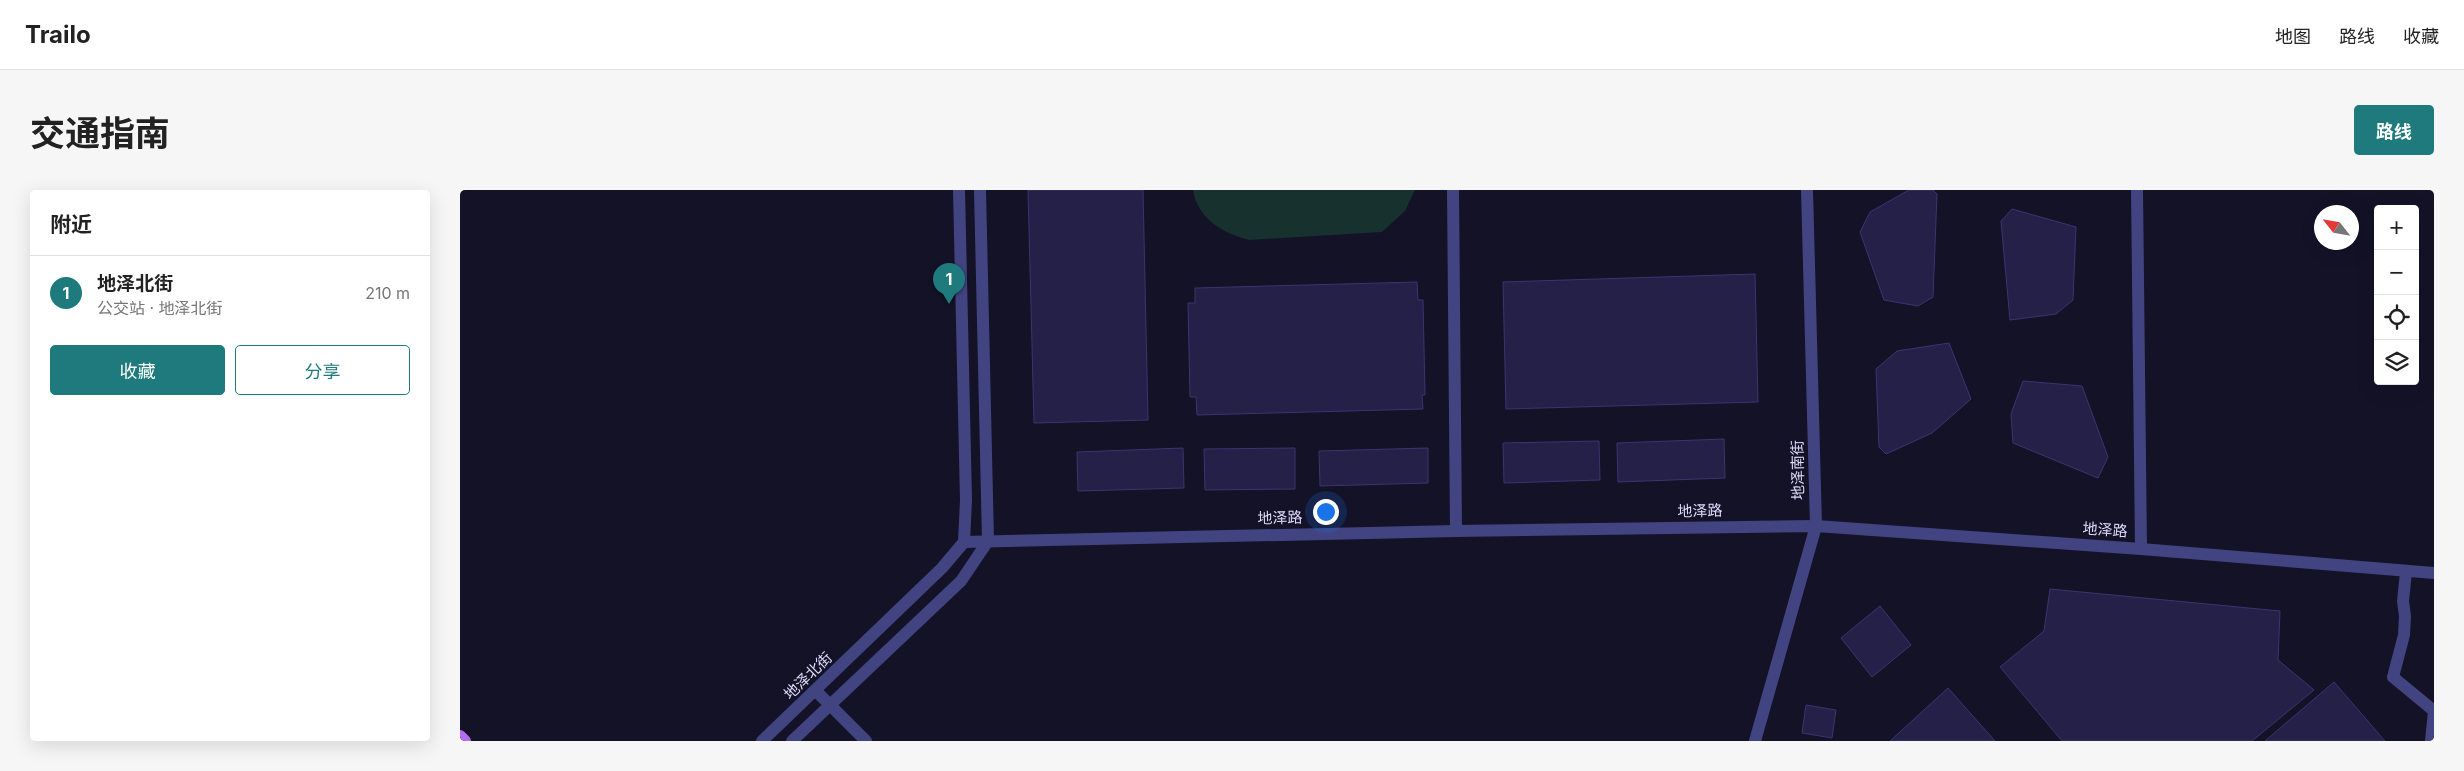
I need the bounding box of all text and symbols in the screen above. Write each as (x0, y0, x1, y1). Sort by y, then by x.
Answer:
text: Trailo (25, 20, 91, 49)
text: 地图 (2275, 26, 2311, 47)
text: 路线 (2339, 26, 2375, 47)
text: 收藏 (2403, 26, 2439, 47)
button: 路线 (2354, 105, 2434, 155)
text: 交通指南 (30, 112, 170, 154)
north arrow (2314, 205, 2359, 250)
map controls (2374, 205, 2419, 385)
button: + (2374, 205, 2419, 250)
text: 附近 (50, 212, 92, 237)
button: − (2374, 250, 2419, 295)
pin: 1 (933, 263, 965, 304)
text: 地泽北街 (97, 272, 173, 295)
text: 1 (63, 283, 69, 303)
text: 210 m (365, 283, 410, 303)
button: locate (2374, 295, 2419, 340)
text: 公交站 · 地泽北街 (97, 298, 223, 318)
button: layers (2374, 340, 2419, 385)
button: 收藏 (50, 345, 225, 395)
button: 分享 (235, 345, 410, 395)
street label: 地泽南街 (1787, 440, 1808, 500)
your location (1313, 499, 1339, 525)
street label: 地泽路 (1677, 501, 1723, 520)
street label: 地泽路 (1257, 508, 1303, 527)
street label: 地泽路 (2082, 518, 2128, 541)
street label: 地泽北街 (779, 648, 836, 703)

